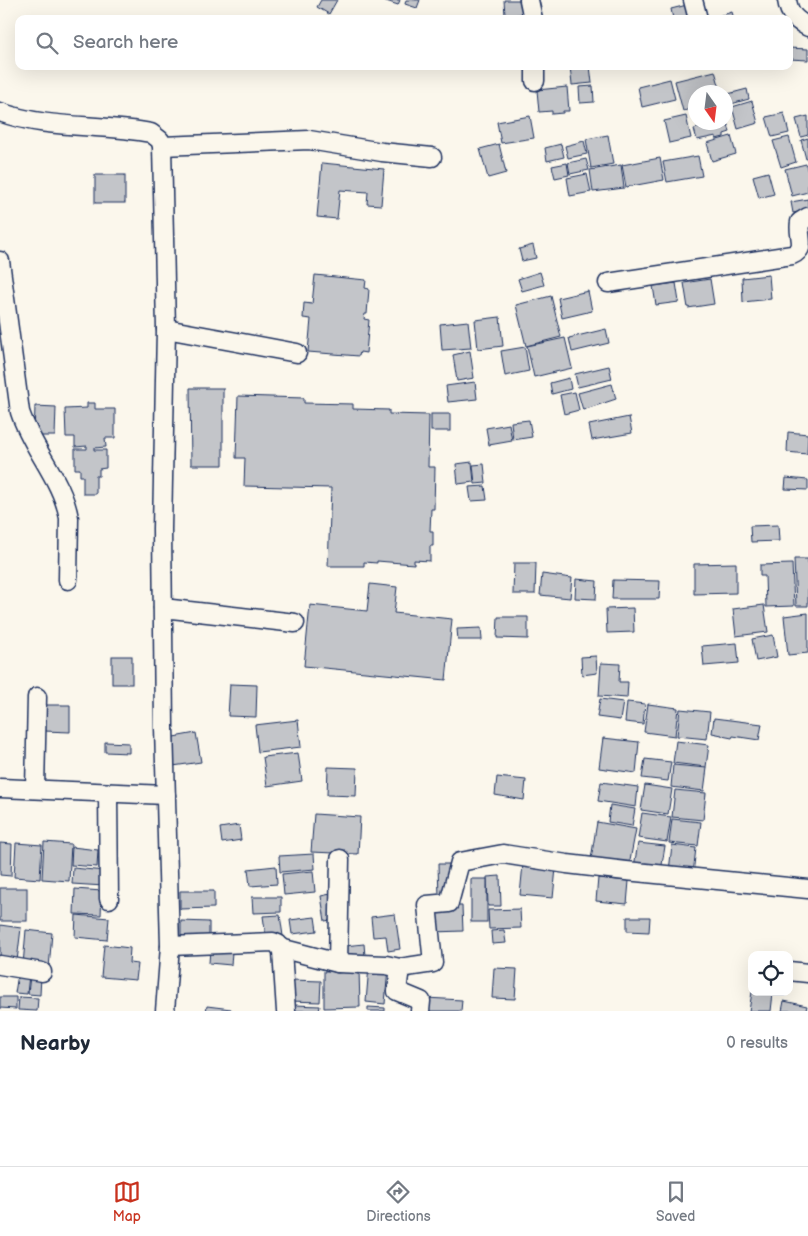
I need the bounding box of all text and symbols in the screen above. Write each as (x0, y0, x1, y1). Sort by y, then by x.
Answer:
search box (15, 15, 793, 70)
icon: search (33, 29, 61, 57)
text: Search here (73, 31, 178, 54)
north arrow (688, 85, 733, 130)
map controls (748, 951, 793, 996)
button: locate (748, 951, 793, 996)
text: Nearby (20, 1031, 90, 1056)
text: 0 results (726, 1034, 788, 1053)
tab: Map (113, 1178, 141, 1225)
tab: Directions (366, 1178, 431, 1225)
tab: Saved (656, 1178, 695, 1225)

